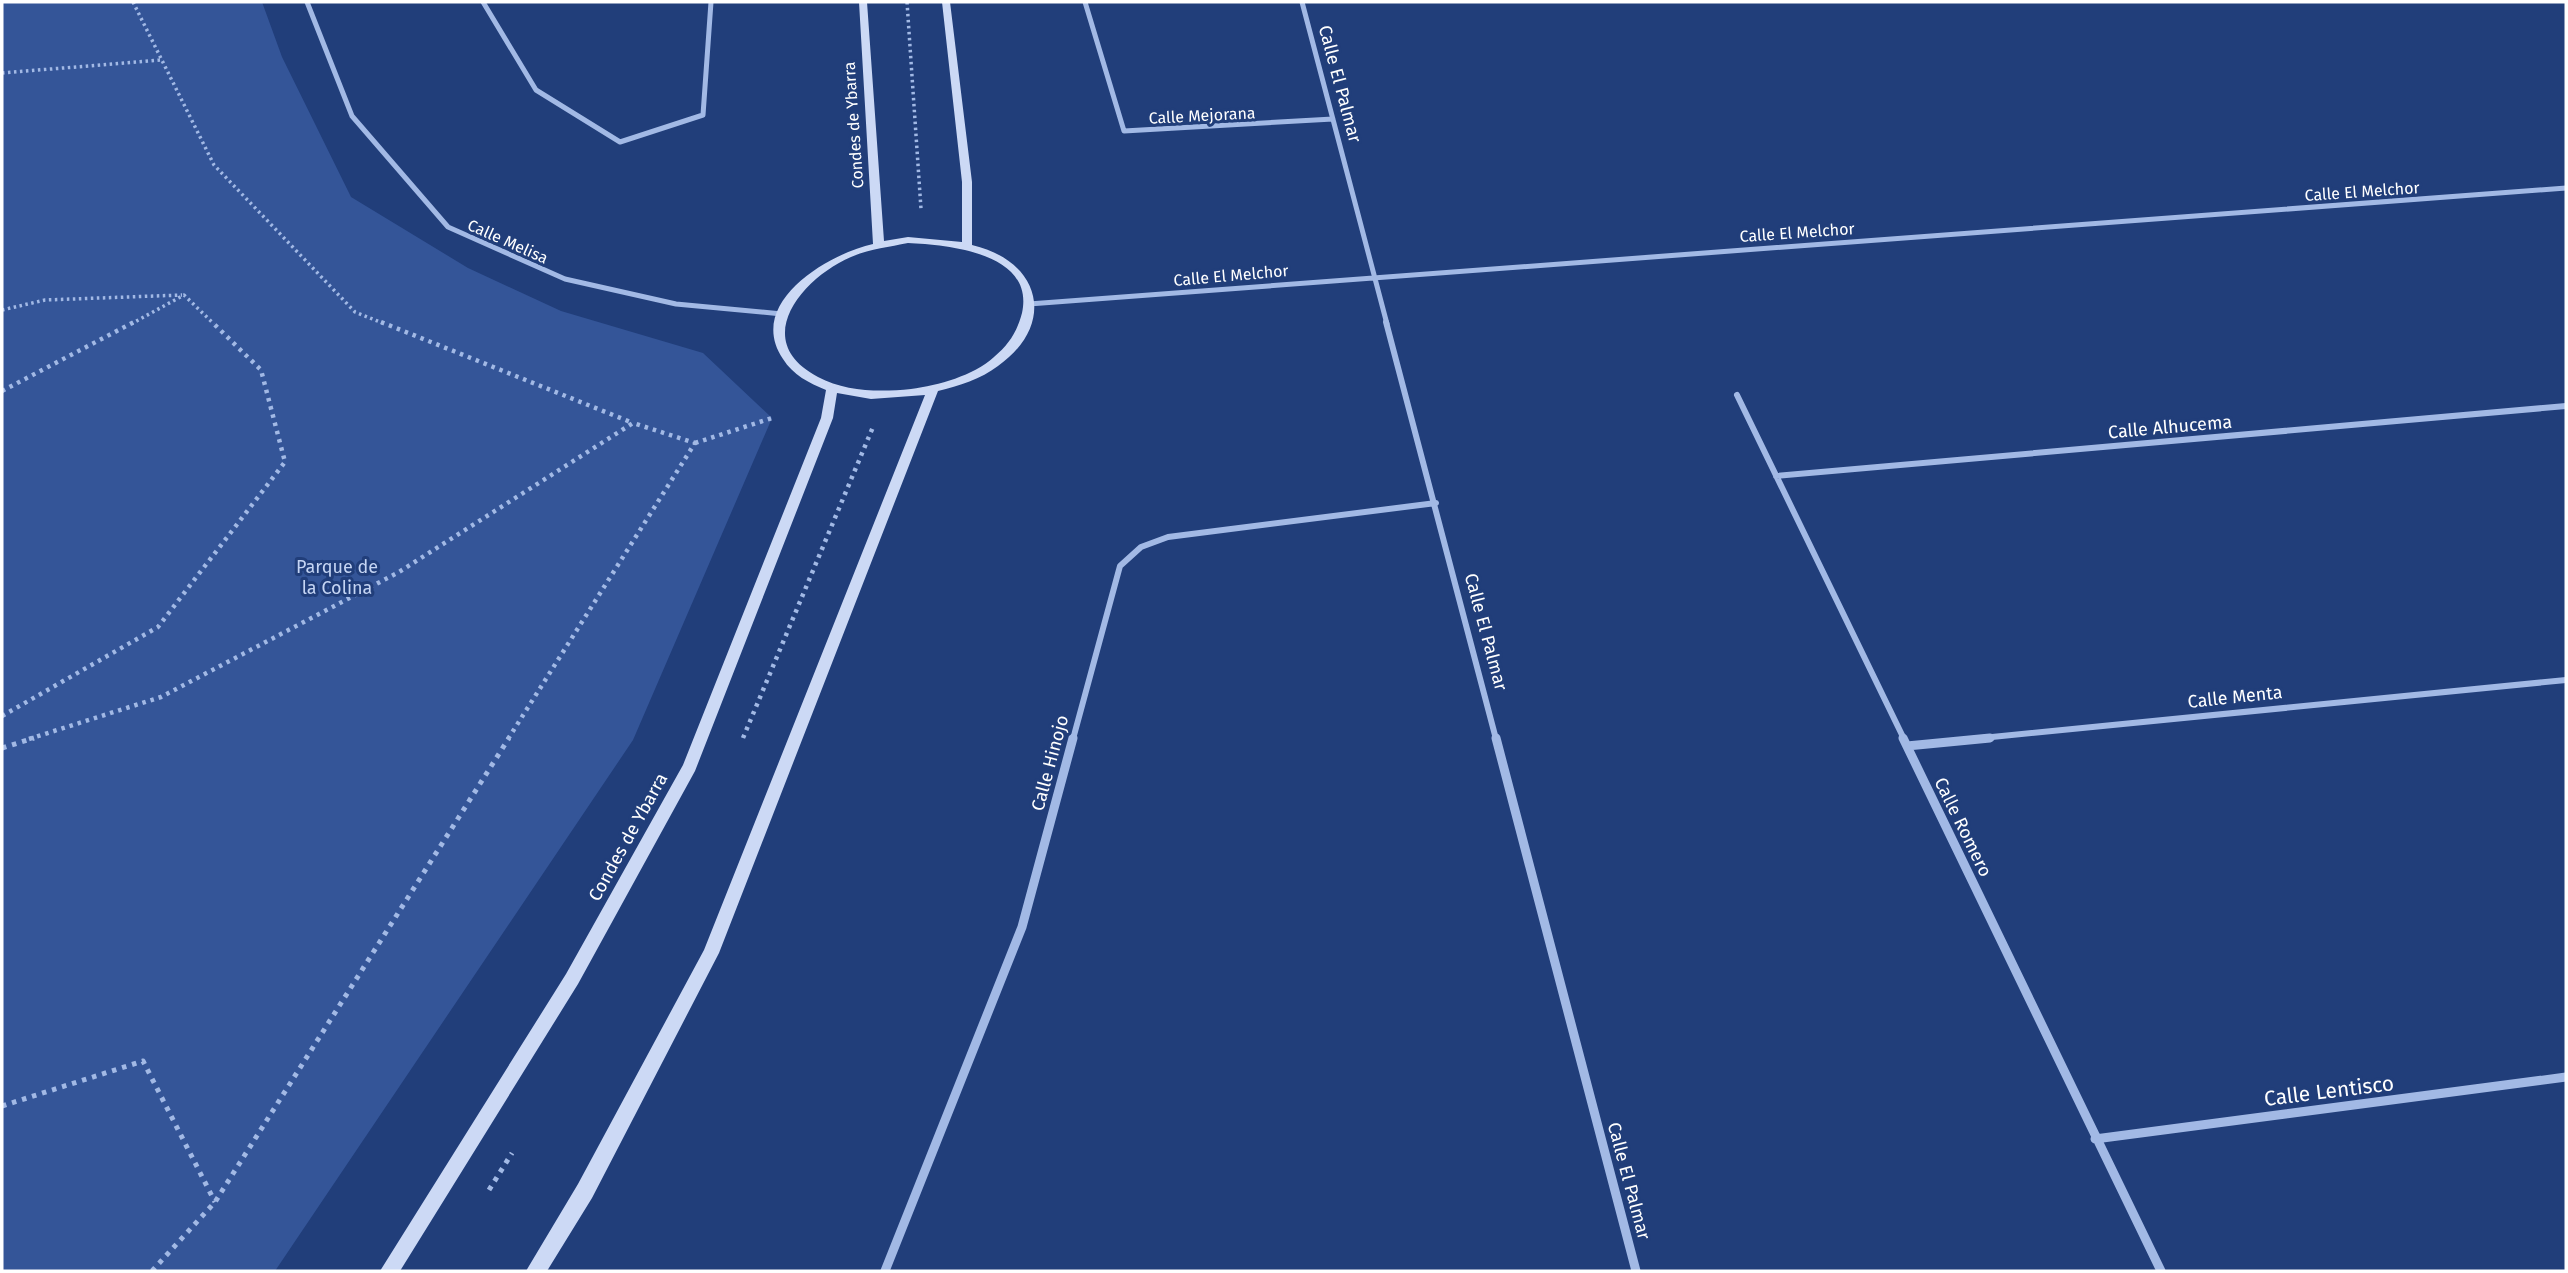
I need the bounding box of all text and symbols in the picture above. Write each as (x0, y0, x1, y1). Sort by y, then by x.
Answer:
street label: Calle El Palmar (1314, 23, 1366, 145)
street label: Condes de Ybarra (840, 61, 867, 189)
street label: Calle Mejorana (1148, 103, 1256, 128)
street label: Calle El Melchor (2304, 178, 2421, 205)
street label: Calle Melisa (465, 215, 551, 268)
street label: Calle El Melchor (1739, 219, 1856, 246)
street label: Calle El Melchor (1173, 261, 1290, 290)
street label: Calle Alhucema (2107, 411, 2233, 443)
park label: Parque de la Colina (296, 556, 378, 599)
street label: Calle El Palmar (1460, 571, 1512, 693)
street label: Calle Menta (2187, 681, 2283, 713)
street label: Calle Hinojo (1027, 713, 1073, 813)
street label: Condes de Ybarra (584, 769, 672, 905)
street label: Calle Romero (1929, 774, 1997, 880)
street label: Calle Lentisco (2262, 1070, 2396, 1112)
street label: Calle El Palmar (1603, 1120, 1655, 1242)

